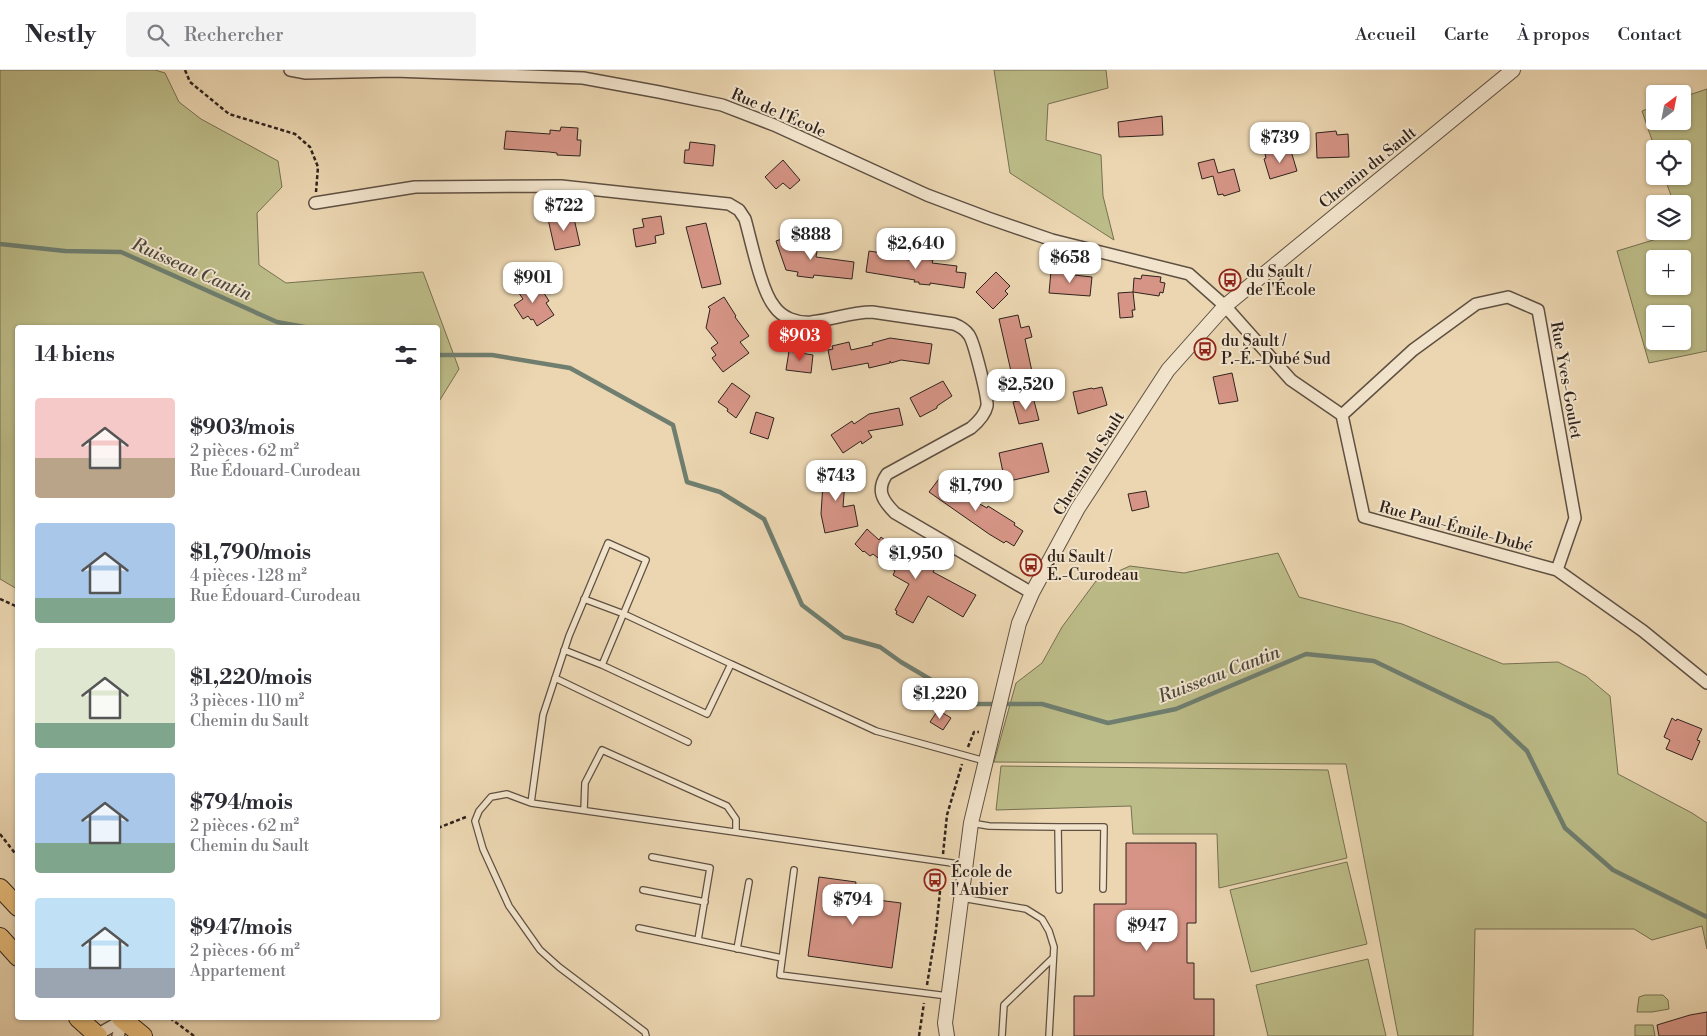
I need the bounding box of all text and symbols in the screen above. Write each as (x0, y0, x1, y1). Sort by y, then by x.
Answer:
search box (126, 12, 476, 57)
text: Nestly (25, 20, 96, 50)
icon: search (144, 21, 172, 49)
text: Rechercher (184, 23, 284, 47)
text: Accueil (1355, 23, 1416, 46)
text: Carte (1444, 23, 1489, 46)
text: À propos (1517, 23, 1590, 46)
text: Contact (1618, 23, 1682, 46)
street label: Rue de l'École (728, 82, 830, 142)
north arrow (1646, 85, 1691, 130)
map controls (1646, 85, 1691, 350)
pin: $739 (1250, 122, 1310, 164)
street label: Chemin du Sault (1315, 122, 1420, 213)
text: $739 (1261, 128, 1299, 148)
button: locate (1646, 140, 1691, 185)
pin: $722 (534, 190, 594, 232)
button: layers (1646, 195, 1691, 240)
text: $722 (545, 196, 583, 216)
pin: $888 (781, 218, 841, 261)
text: $888 (791, 225, 831, 245)
pin: $2,640 (875, 228, 957, 270)
water label: Ruisseau Cantin (127, 232, 256, 307)
text: $2,640 (887, 234, 945, 254)
pin: $658 (1040, 242, 1100, 284)
text: $658 (1050, 248, 1090, 268)
button: + (1646, 250, 1691, 295)
pin: $901 (503, 262, 563, 304)
place label: du Sault / de l'École (1246, 262, 1316, 300)
text: $901 (514, 268, 552, 288)
bus stop icon: du Sault / de l'École (1218, 268, 1242, 292)
button: − (1646, 305, 1691, 350)
pin: $903 (770, 320, 830, 362)
street label: Rue Yves-Goulet (1546, 320, 1586, 441)
text: $903 (780, 326, 820, 346)
place label: du Sault / P.-É.-Dubé Sud (1221, 331, 1331, 369)
bus stop icon: du Sault / P.-É.-Dubé Sud (1193, 337, 1217, 361)
icon: filters (392, 341, 420, 369)
text: 14 biens (35, 342, 115, 368)
pin: $2,520 (985, 368, 1067, 411)
text: $2,520 (998, 375, 1054, 395)
street label: Chemin du Sault (1049, 407, 1129, 519)
text: $903/mois (190, 415, 295, 441)
icon: home (75, 418, 135, 478)
text: 2 pièces · 62 m² (190, 441, 299, 461)
pin: $743 (806, 460, 866, 502)
text: Rue Édouard-Curodeau (190, 461, 361, 481)
text: $743 (817, 466, 855, 486)
pin: $1,790 (935, 470, 1017, 512)
text: $1,790 (949, 476, 1003, 496)
street label: Rue Paul-Émile-Dubé (1377, 495, 1535, 557)
pin: $1,950 (875, 538, 957, 580)
text: $1,790/mois (190, 540, 311, 566)
icon: home (75, 543, 135, 603)
text: $1,950 (889, 544, 943, 564)
place label: du Sault / É.-Curodeau (1047, 547, 1139, 585)
bus stop icon: du Sault / É.-Curodeau (1019, 553, 1043, 577)
text: 4 pièces · 128 m² (190, 566, 307, 586)
text: Rue Édouard-Curodeau (190, 586, 361, 606)
water label: Ruisseau Cantin (1154, 640, 1284, 709)
text: $1,220/mois (190, 665, 312, 691)
icon: home (75, 668, 135, 728)
pin: $1,220 (899, 678, 981, 720)
text: $1,220 (913, 684, 967, 704)
text: 3 pièces · 110 m² (190, 691, 304, 711)
text: Chemin du Sault (190, 711, 309, 731)
text: $794/mois (190, 790, 293, 816)
icon: home (75, 793, 135, 853)
text: 2 pièces · 62 m² (190, 816, 299, 836)
text: Chemin du Sault (190, 836, 309, 856)
place label: École de l'Aubier (951, 860, 1012, 900)
bus stop icon: École de l'Aubier (923, 868, 947, 892)
pin: $794 (823, 884, 883, 926)
text: $794 (833, 890, 873, 910)
pin: $947 (1117, 910, 1177, 952)
text: $947/mois (190, 915, 292, 941)
text: $947 (1128, 916, 1166, 936)
icon: home (75, 918, 135, 978)
text: 2 pièces · 66 m² (190, 941, 300, 961)
text: Appartement (190, 961, 286, 981)

